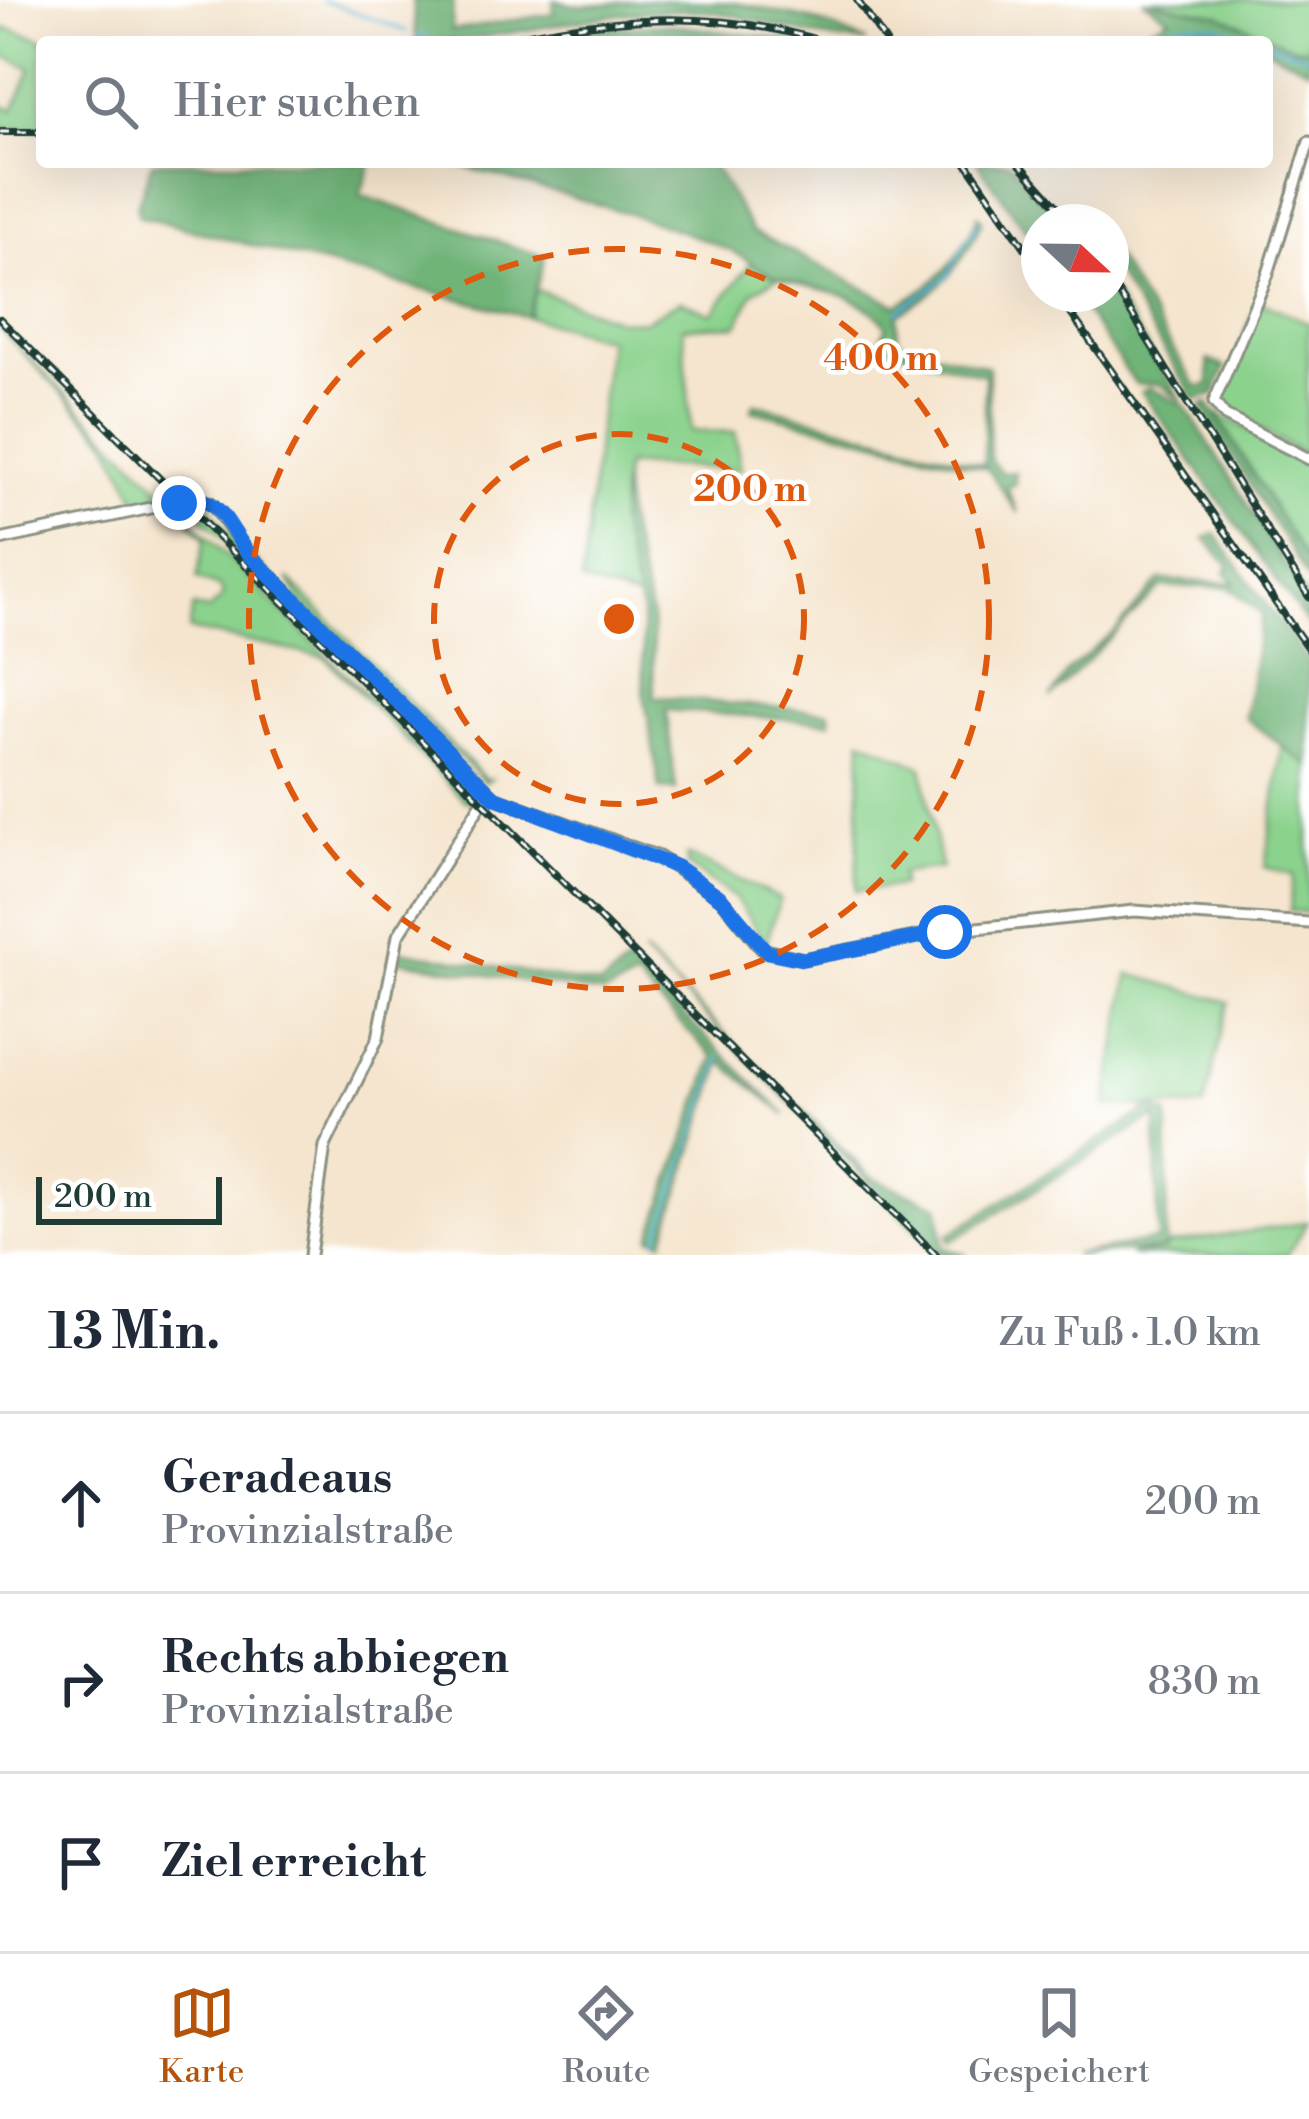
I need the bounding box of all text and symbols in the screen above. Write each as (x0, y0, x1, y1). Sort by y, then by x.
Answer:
search box (36, 36, 1273, 168)
icon: search (78, 69, 144, 135)
text: Hier suchen (174, 74, 420, 131)
north arrow (1021, 204, 1129, 312)
text: 400 m (824, 337, 939, 382)
text: 200 m (693, 468, 807, 513)
route end (152, 476, 206, 530)
centre of rings (598, 598, 640, 640)
route start (918, 905, 972, 959)
scale bar (36, 1171, 222, 1224)
text: 200 m (54, 1177, 152, 1218)
text: 13 Min. (48, 1301, 220, 1365)
text: Zu Fuß · 1.0 km (999, 1309, 1261, 1358)
text: Geradeaus (162, 1450, 392, 1507)
icon: ahead (48, 1470, 114, 1536)
text: 200 m (1145, 1478, 1261, 1527)
text: Provinzialstraße (162, 1507, 454, 1556)
text: Rechts abbiegen (162, 1630, 509, 1687)
icon: right (48, 1650, 114, 1716)
text: 830 m (1148, 1658, 1261, 1707)
text: Provinzialstraße (162, 1687, 454, 1736)
icon: arrive (48, 1830, 114, 1896)
text: Ziel erreicht (162, 1834, 426, 1891)
tab: Karte (159, 1980, 244, 2093)
tab: Route (562, 1980, 650, 2093)
tab: Gespeichert (968, 1980, 1150, 2093)

